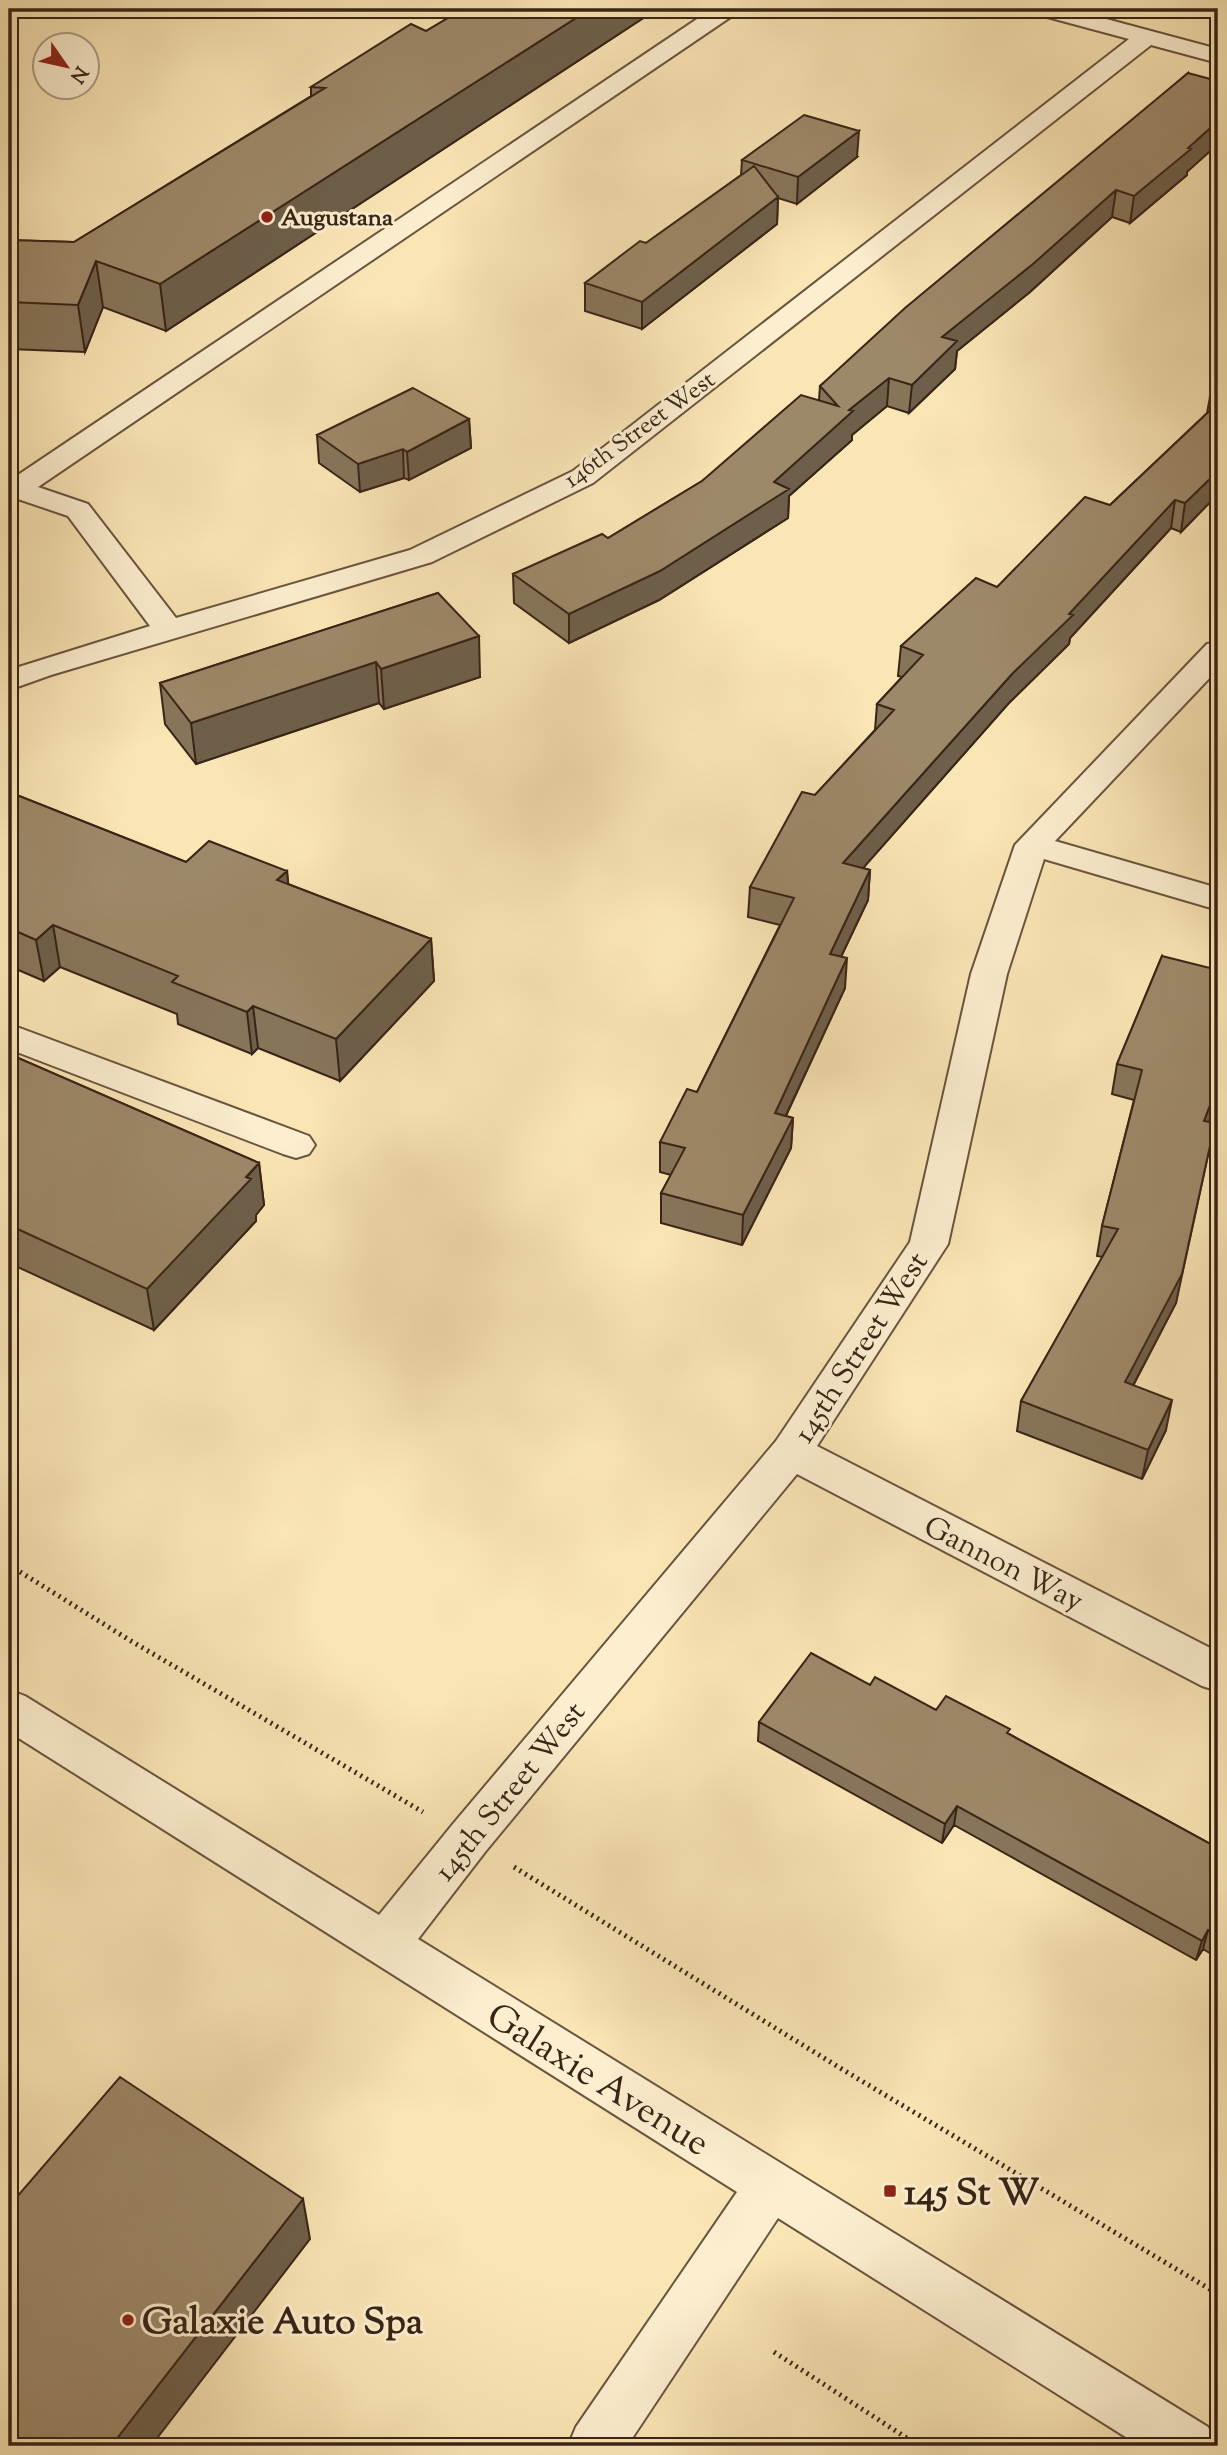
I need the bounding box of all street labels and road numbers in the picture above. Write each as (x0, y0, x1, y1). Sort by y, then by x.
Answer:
street label: 146th Street West (558, 364, 723, 497)
street label: 145th Street West (784, 1244, 940, 1452)
street label: Gannon Way (916, 1507, 1090, 1624)
street label: 145th Street West (425, 1694, 597, 1892)
street label: Galaxie Avenue (475, 1991, 719, 2172)

